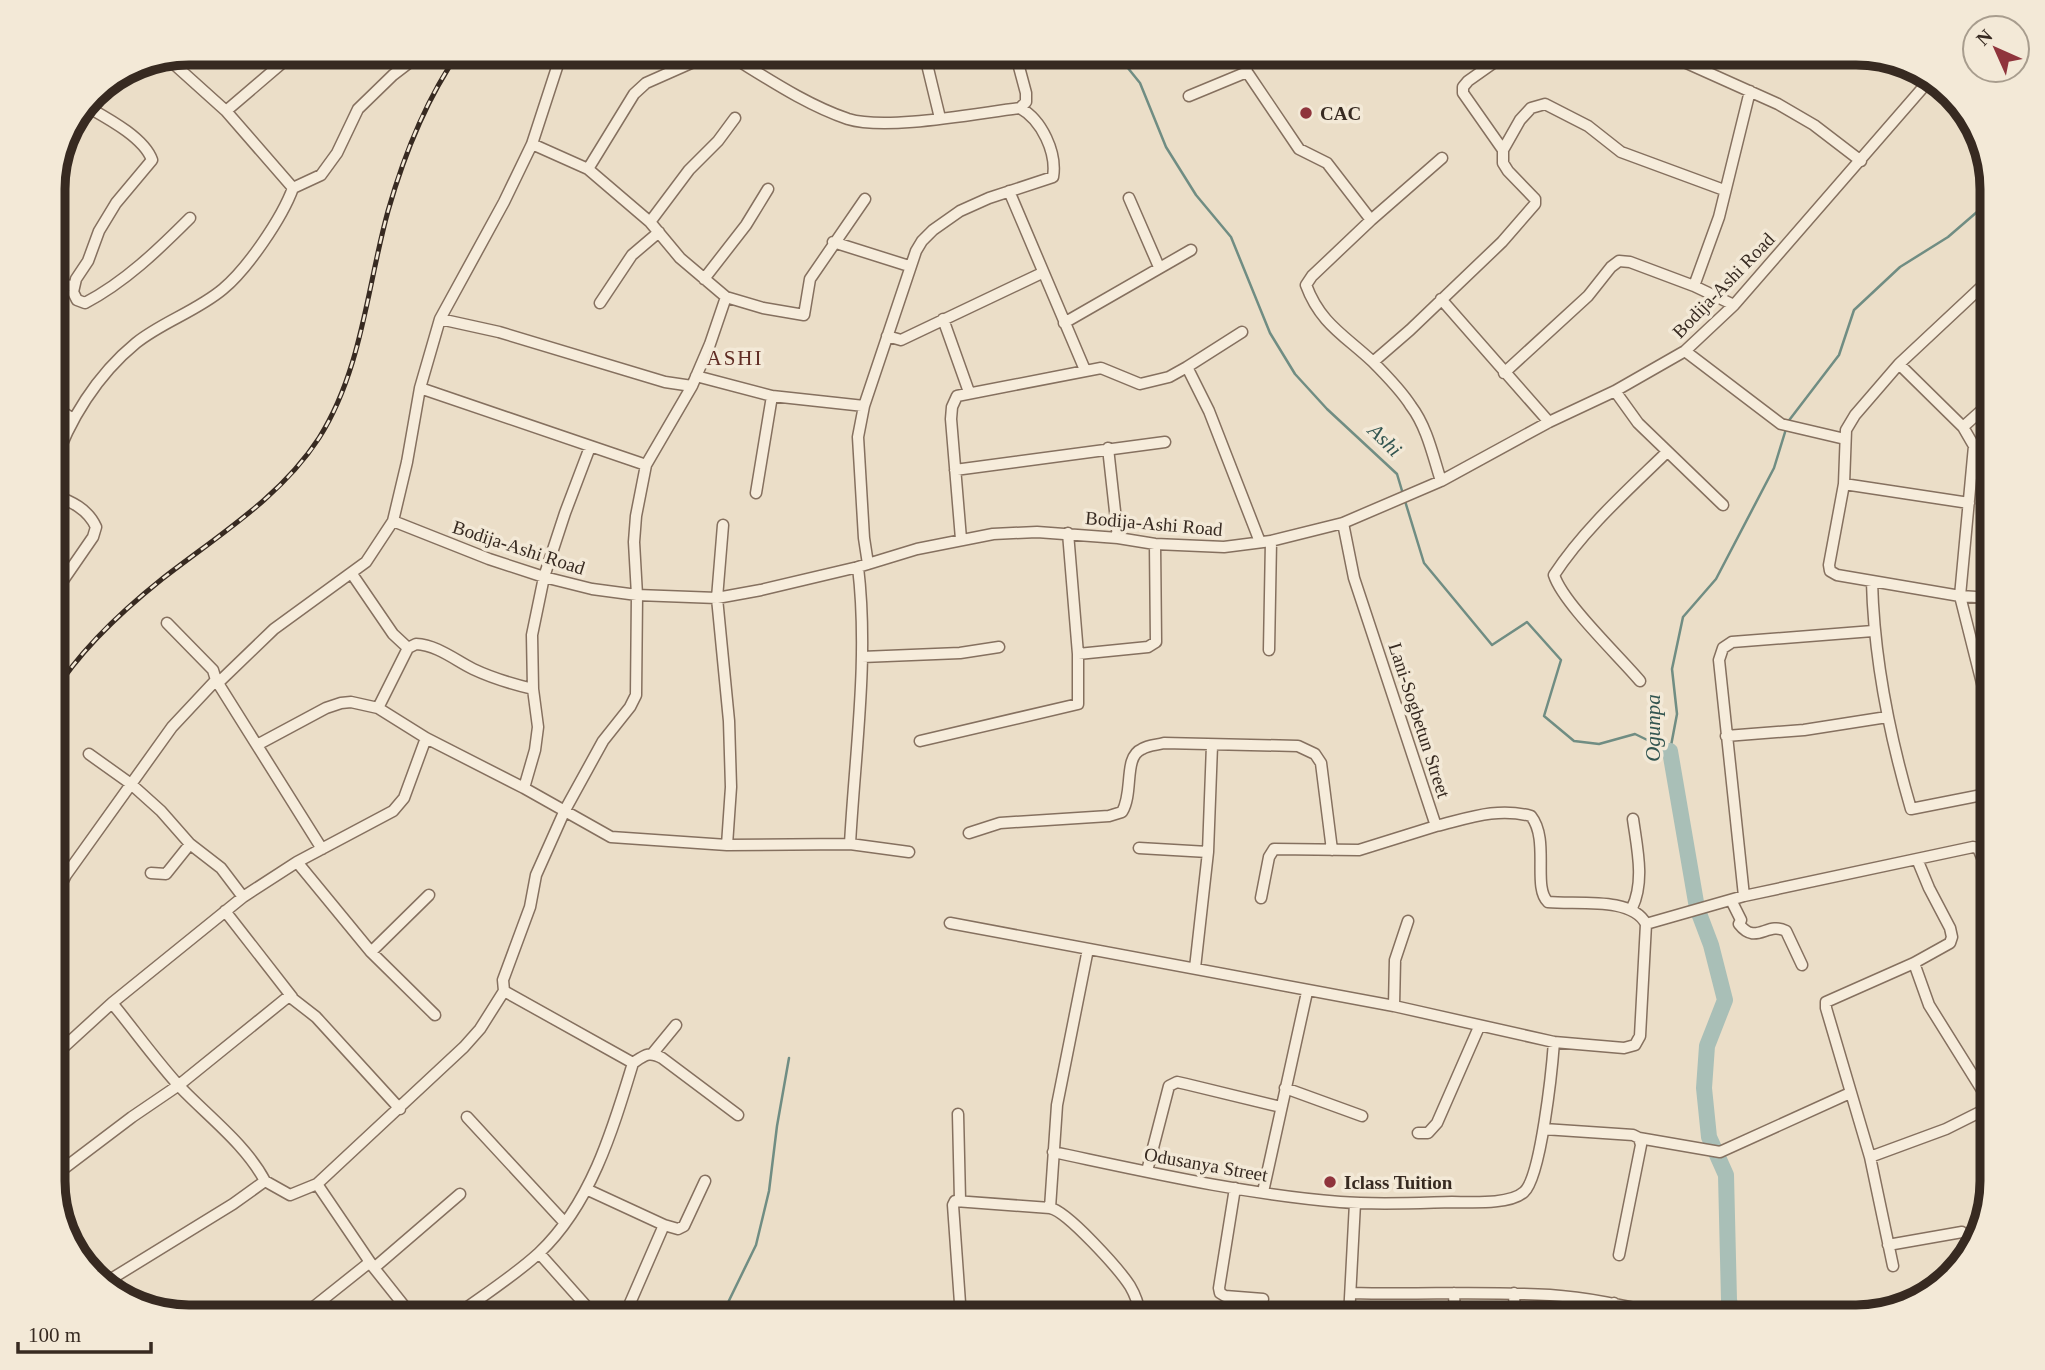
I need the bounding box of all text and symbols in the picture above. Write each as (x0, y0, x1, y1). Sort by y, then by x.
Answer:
north arrow (1961, 14, 2031, 84)
text: N (1972, 25, 1997, 50)
place label: CAC (1320, 103, 1361, 124)
marker: CAC (1298, 105, 1314, 121)
street label: Bodija-Ashi Road (1668, 228, 1779, 342)
district label: ASHI (706, 346, 764, 370)
water label: Ashi (1362, 417, 1407, 462)
street label: Bodija-Ashi Road (1084, 507, 1224, 540)
street label: Bodija-Ashi Road (450, 516, 588, 579)
street label: Lani-Sogbetun Street (1385, 640, 1455, 801)
water label: Ogunpa (1641, 694, 1665, 762)
street label: Odusanya Street (1143, 1143, 1270, 1186)
place label: Iclass Tuition (1344, 1172, 1453, 1193)
marker: Iclass Tuition (1322, 1174, 1338, 1190)
scale bar (18, 1310, 150, 1354)
text: 100 m (28, 1323, 81, 1347)

